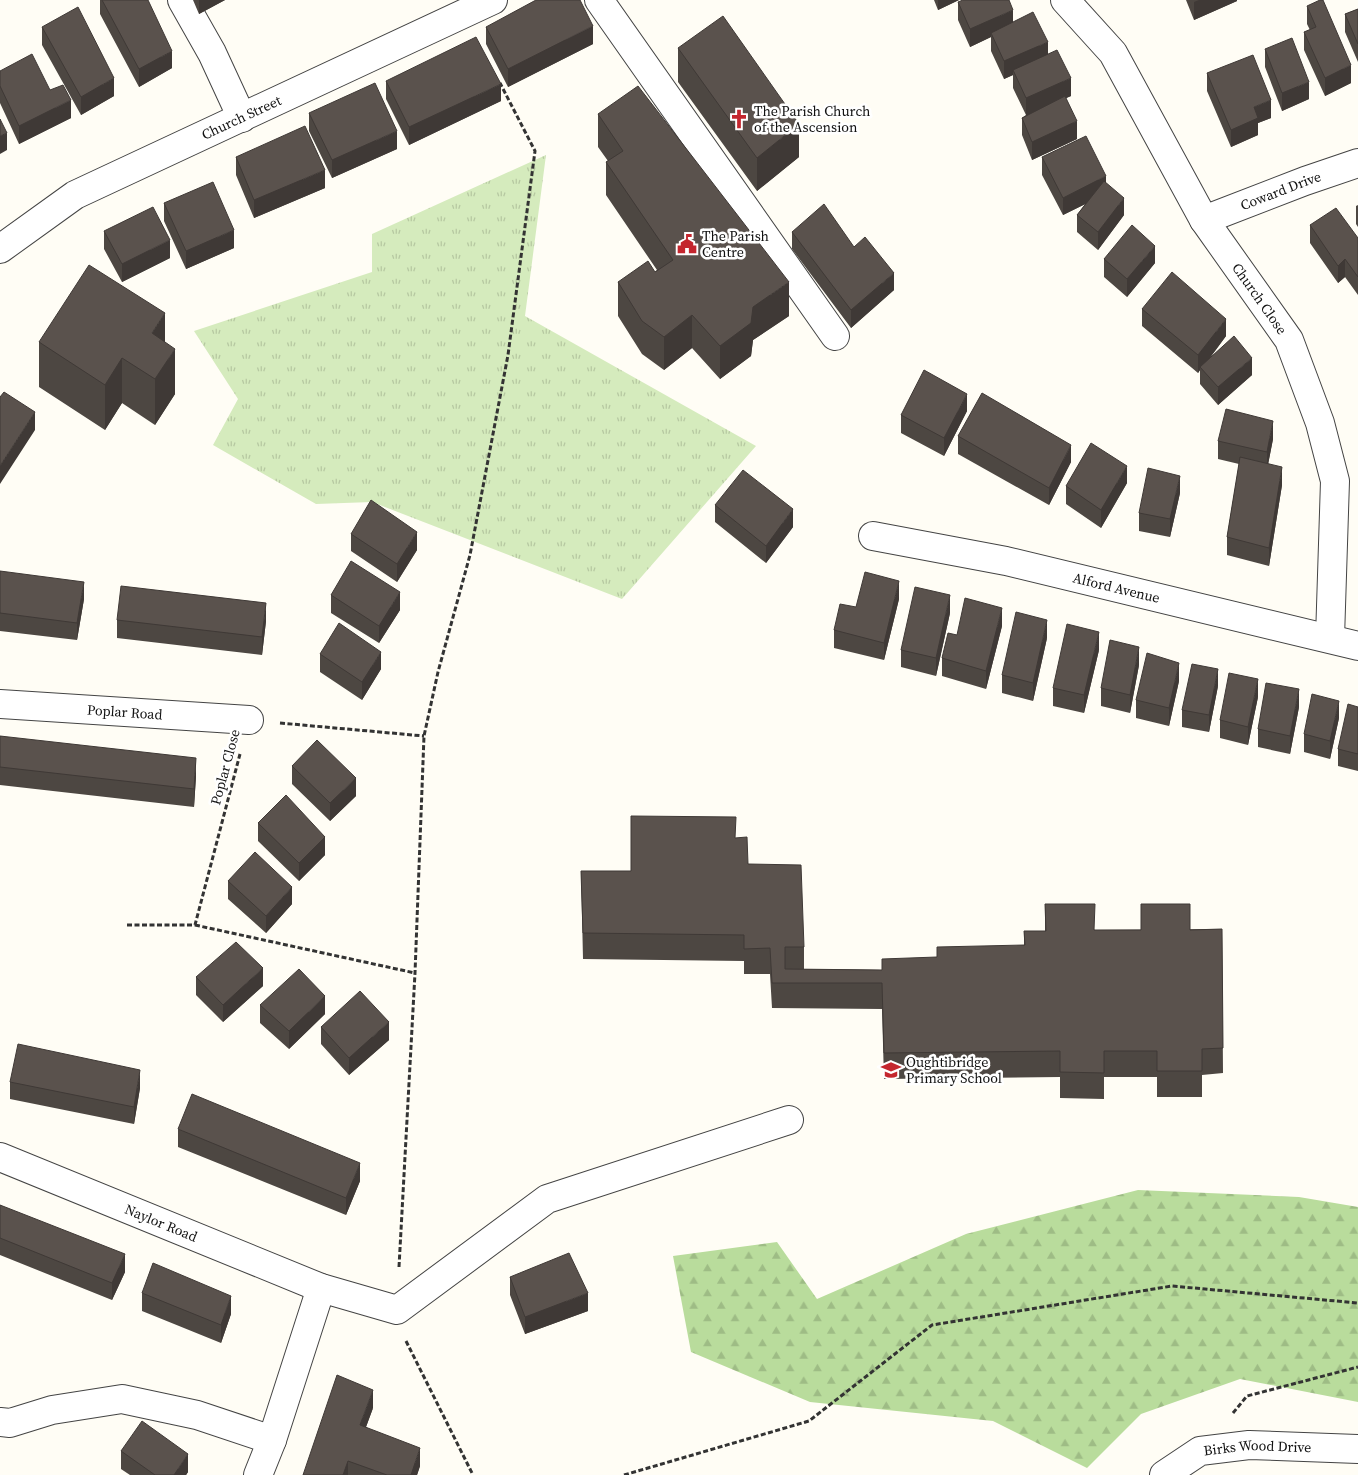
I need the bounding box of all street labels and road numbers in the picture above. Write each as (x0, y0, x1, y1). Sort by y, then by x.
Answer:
street label: Church Street (198, 90, 285, 145)
street label: Coward Drive (1237, 166, 1324, 215)
street label: Church Close (1227, 259, 1292, 338)
street label: Alford Avenue (1071, 568, 1162, 608)
street label: Poplar Road (86, 700, 163, 724)
street label: Poplar Close (205, 727, 245, 807)
street label: Naylor Road (122, 1199, 201, 1247)
street label: Birks Wood Drive (1202, 1435, 1312, 1460)

